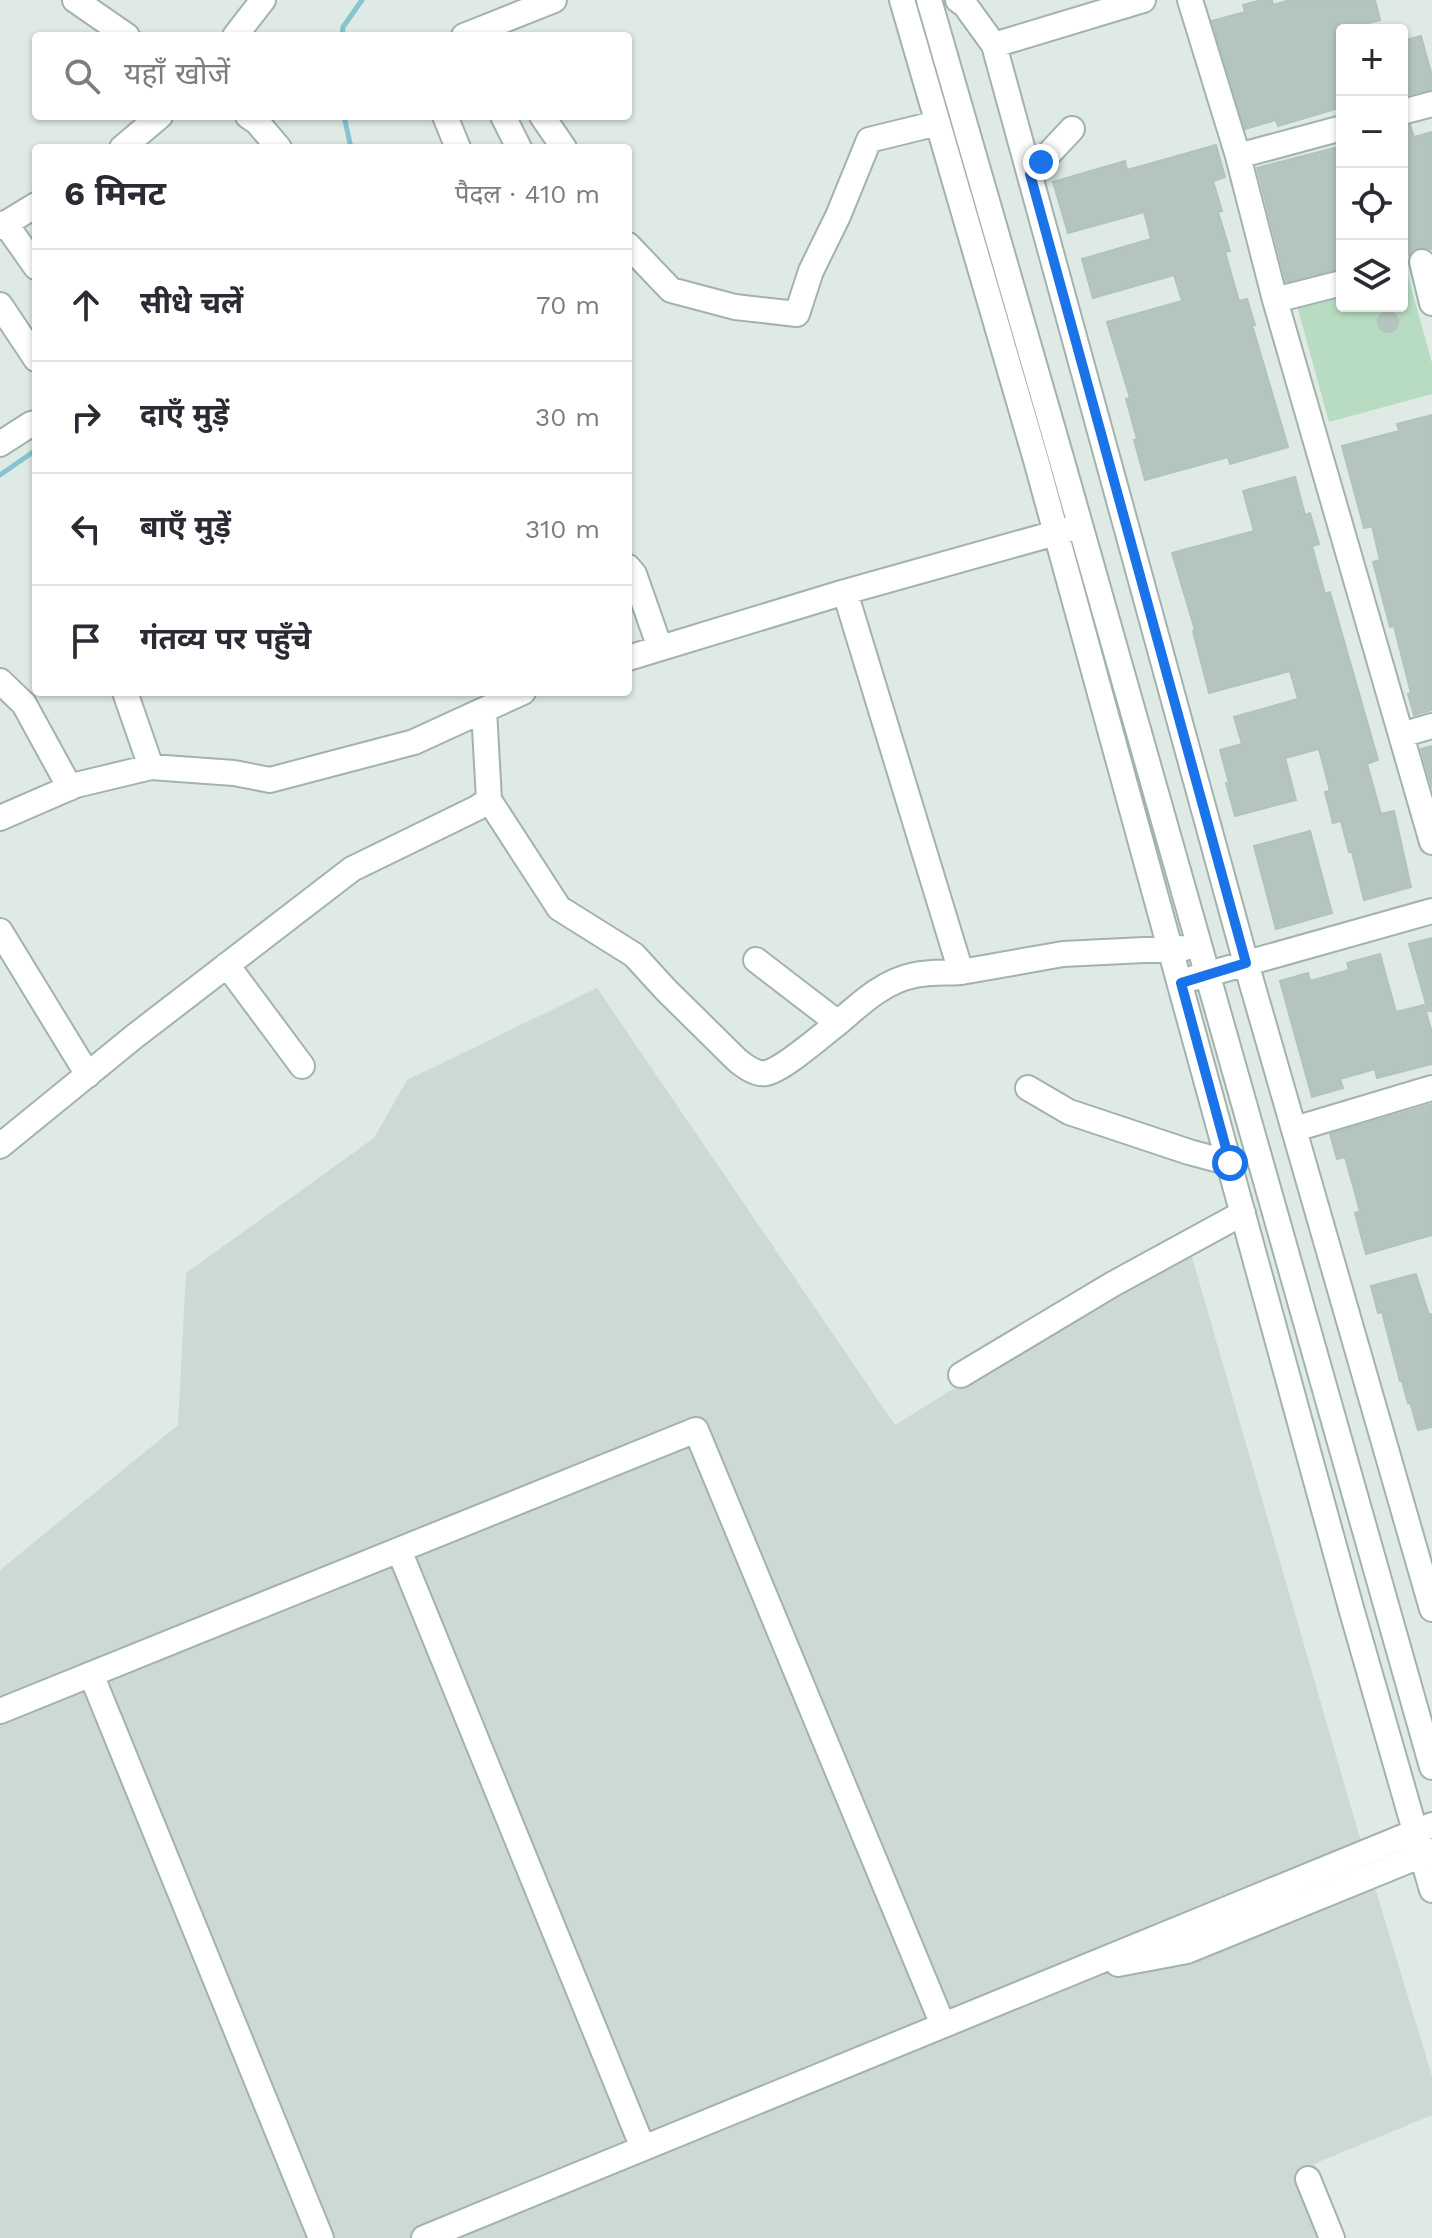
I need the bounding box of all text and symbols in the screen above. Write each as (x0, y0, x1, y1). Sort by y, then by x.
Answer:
map controls (1336, 24, 1408, 312)
button: + (1336, 24, 1408, 96)
search box (32, 32, 632, 120)
icon: search (60, 54, 104, 98)
text: यहाँ खोजें (124, 56, 230, 91)
button: − (1336, 96, 1408, 168)
route end (1023, 144, 1059, 180)
button: locate (1336, 168, 1408, 240)
text: 6 मिनट (64, 173, 166, 213)
text: पैदल · 410 m (455, 179, 600, 209)
button: layers (1336, 240, 1408, 312)
icon: ahead (64, 283, 108, 327)
text: सीधे चलें (140, 285, 243, 320)
text: 70 m (536, 290, 600, 320)
icon: right (64, 395, 108, 439)
text: दाएँ मुड़ें (140, 397, 229, 432)
text: 30 m (535, 402, 600, 432)
icon: left (64, 507, 108, 551)
text: बाएँ मुड़ें (140, 509, 231, 544)
text: 310 m (525, 514, 600, 544)
icon: arrive (64, 619, 108, 663)
text: गंतव्य पर पहुँचे (140, 621, 311, 656)
route start (1212, 1145, 1248, 1181)

